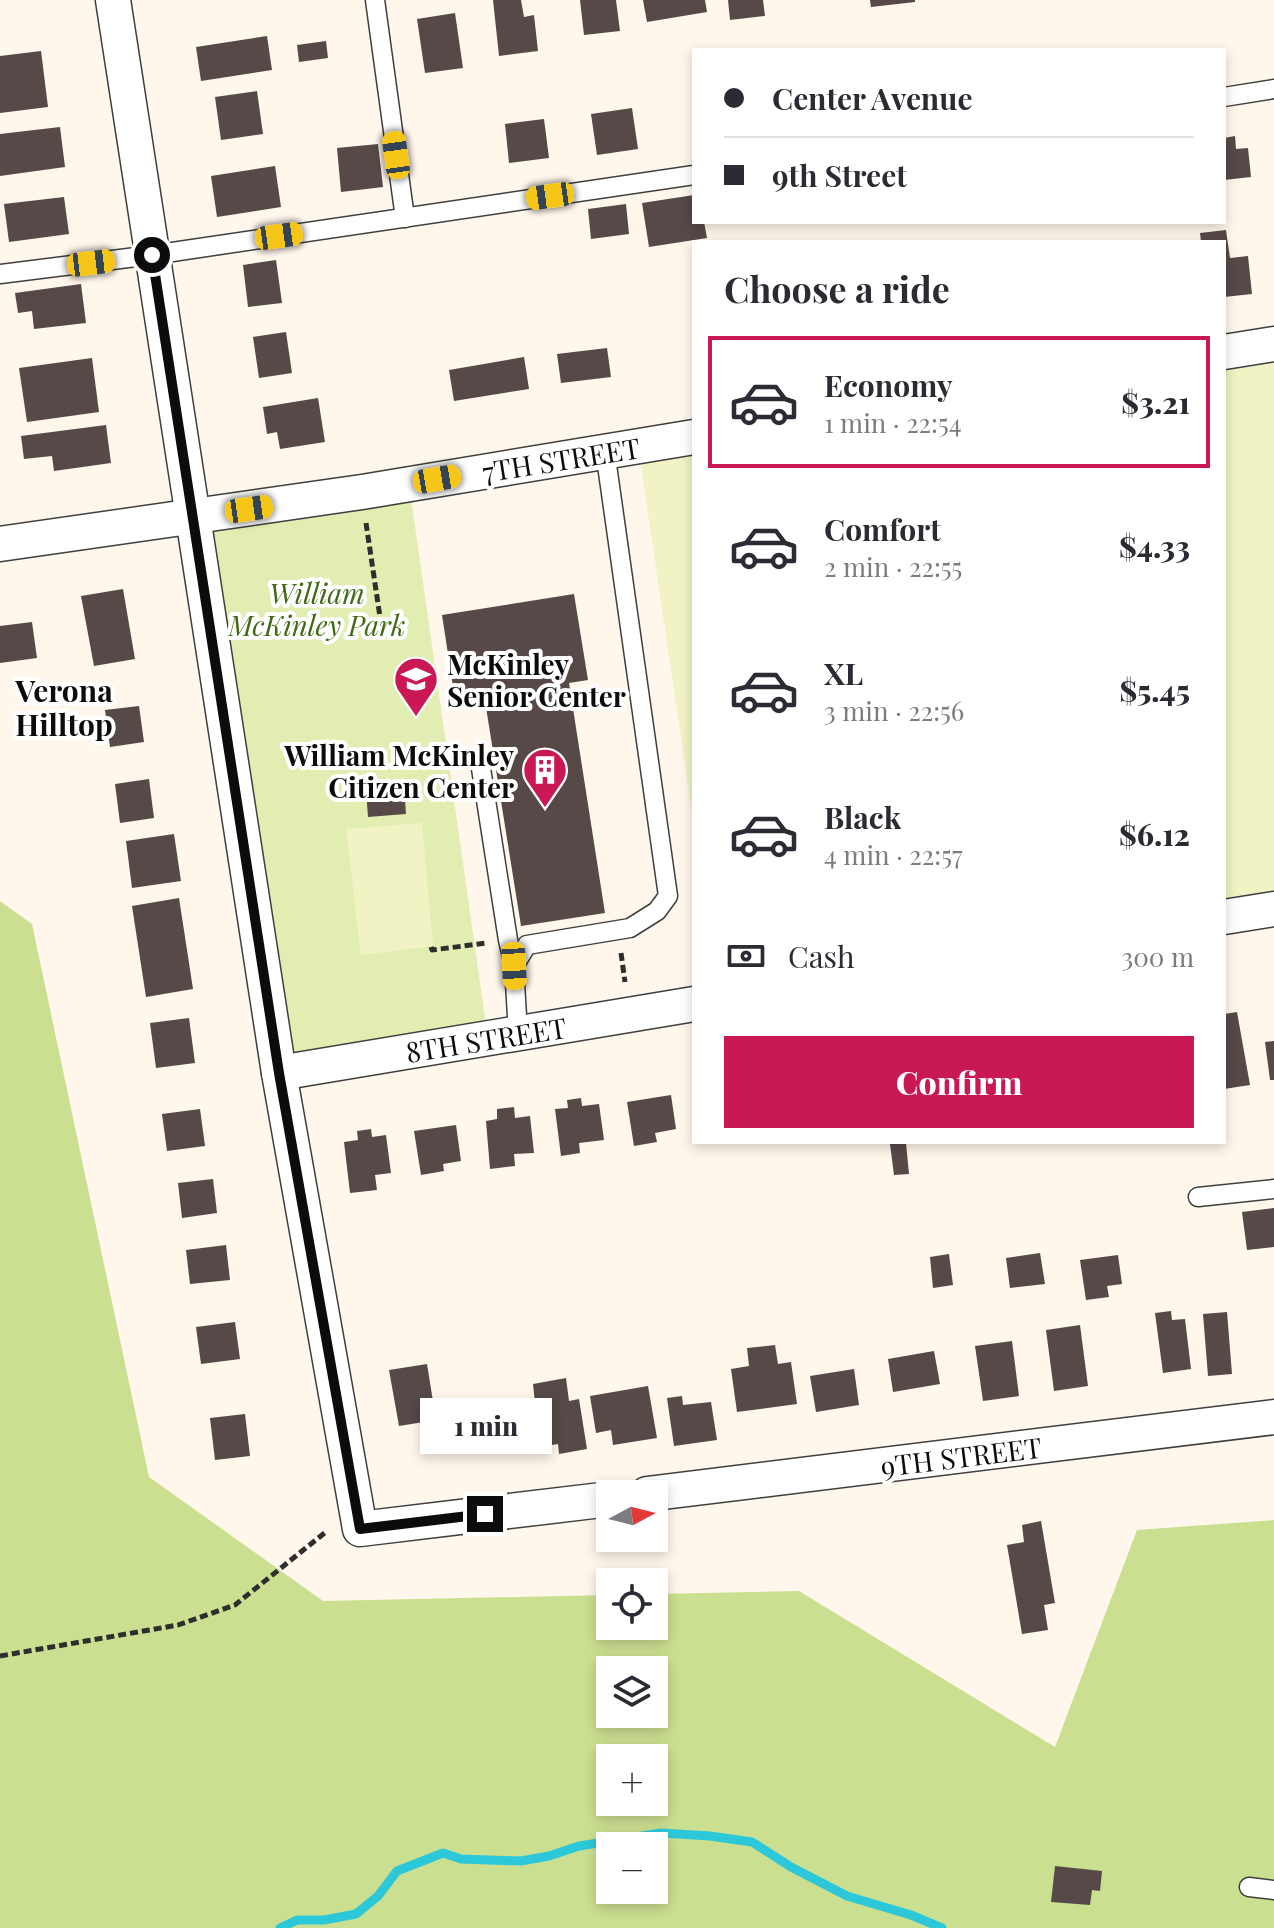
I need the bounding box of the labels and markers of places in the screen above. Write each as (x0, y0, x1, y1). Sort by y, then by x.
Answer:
place label: McKinley Senior Center (447, 645, 626, 714)
school or university icon: McKinley Senior Center (392, 655, 440, 718)
place label: William McKinley Citizen Center (283, 736, 514, 805)
building icon: William McKinley Citizen Center (521, 746, 569, 809)

